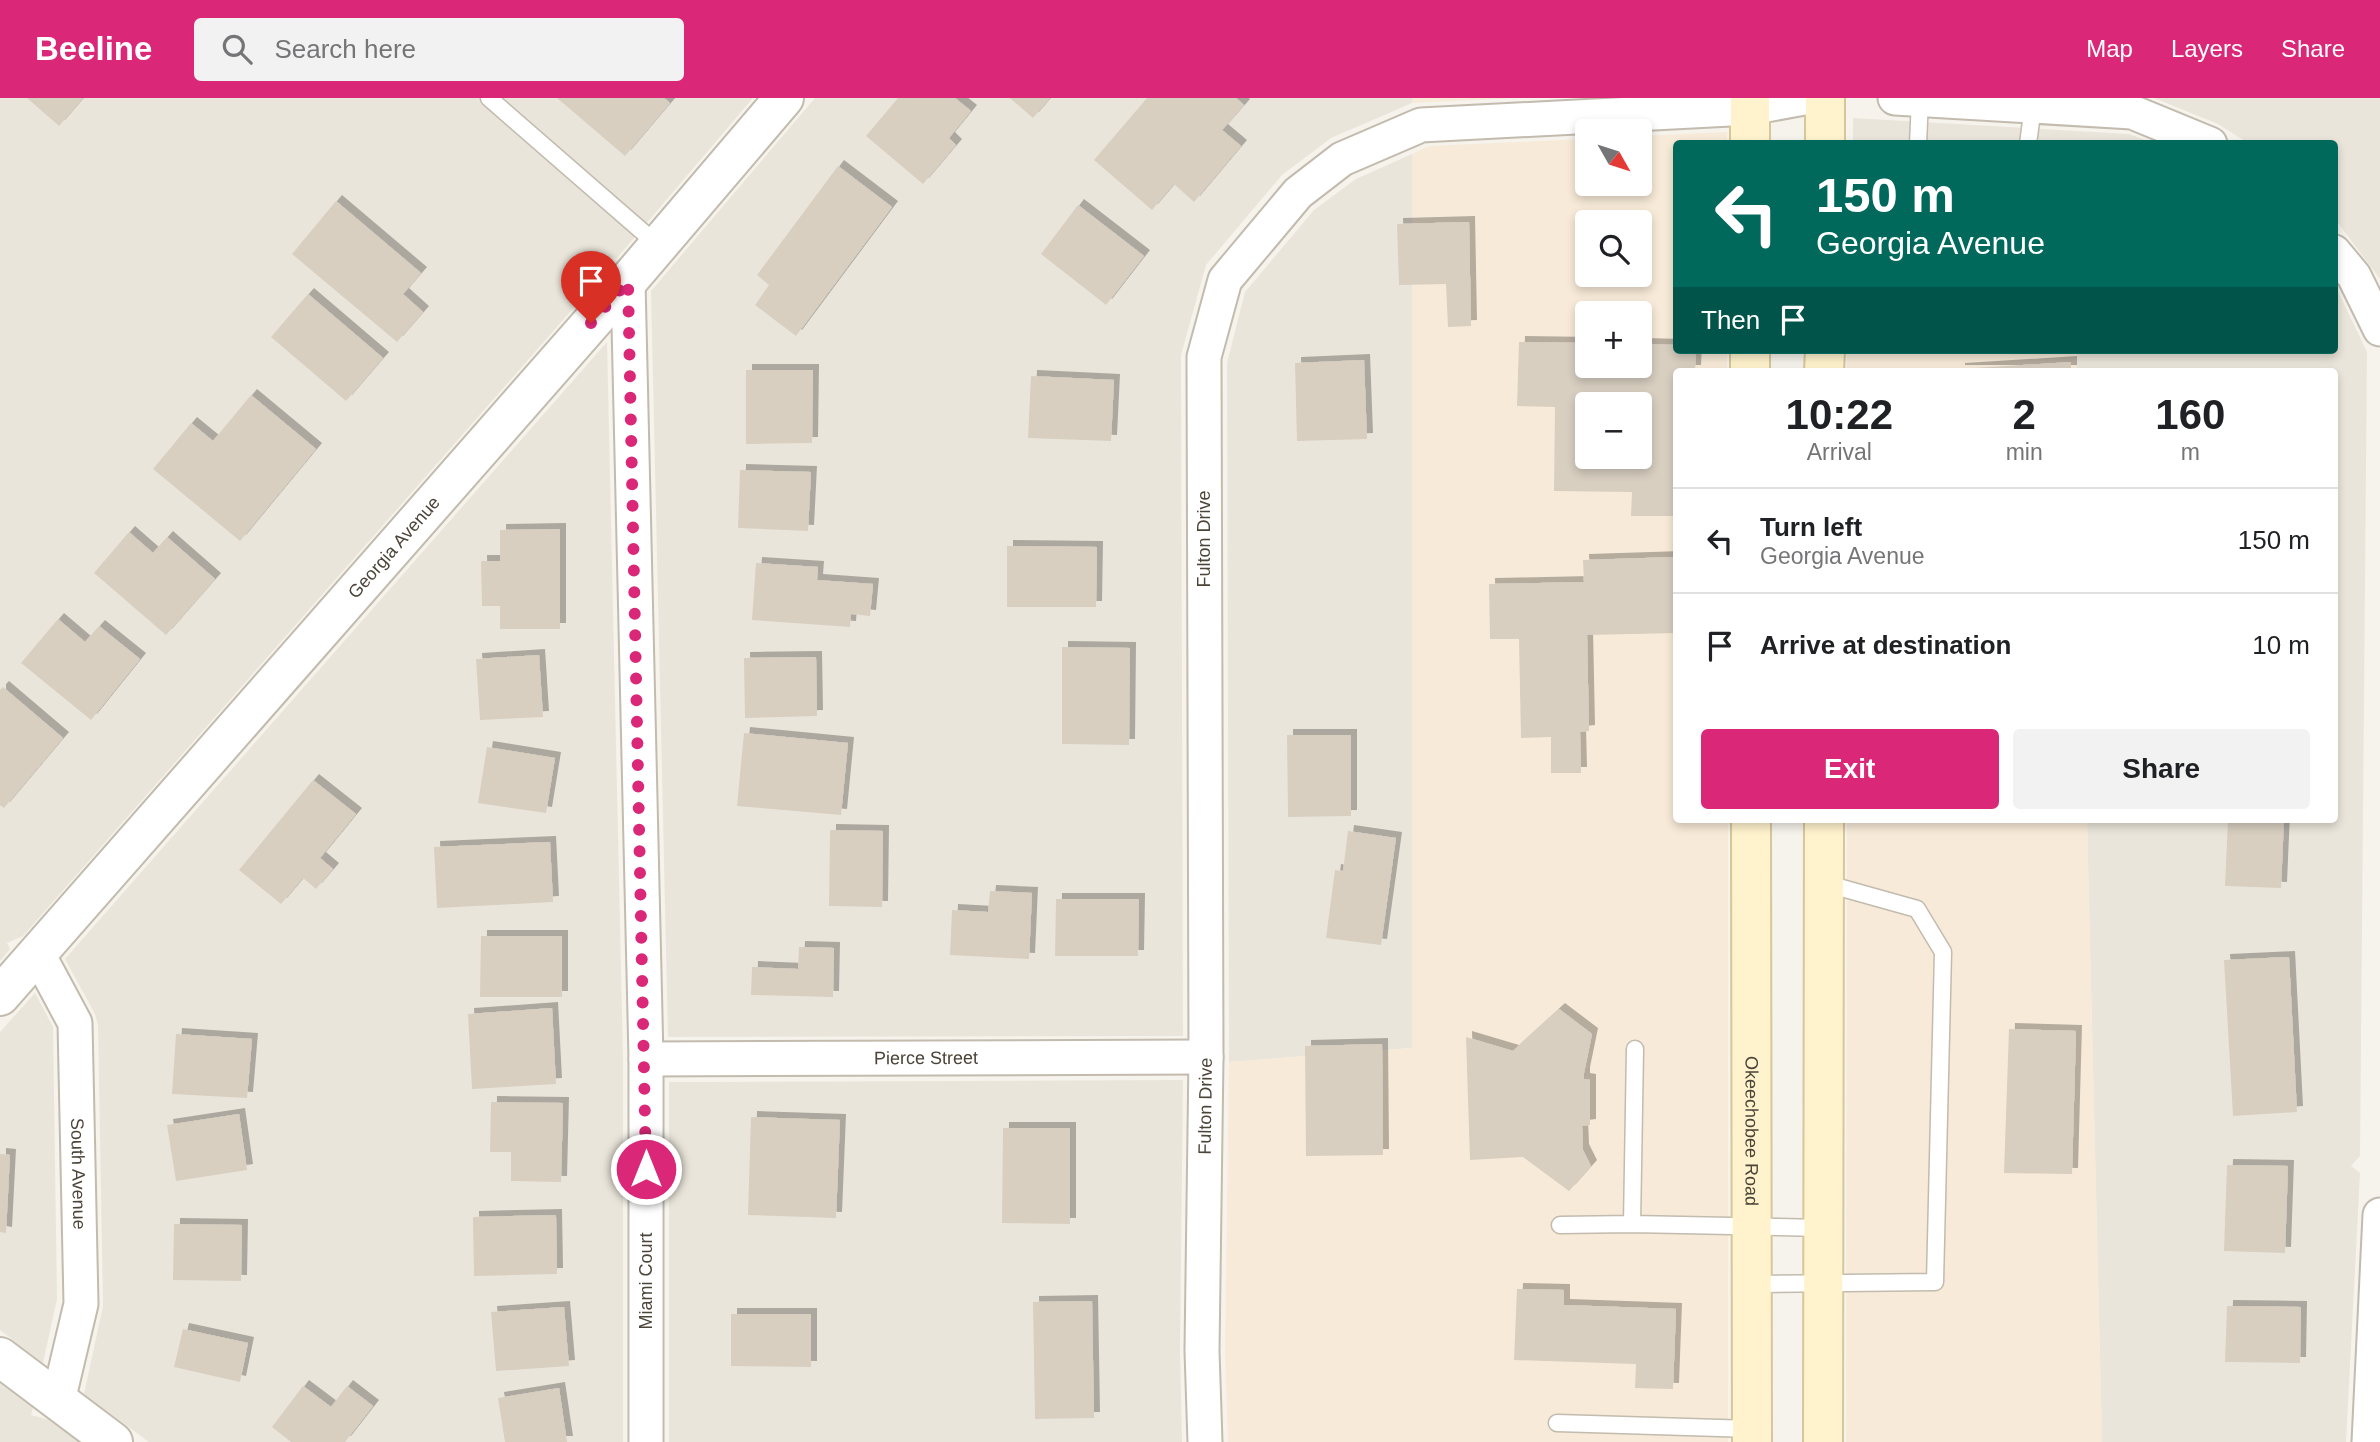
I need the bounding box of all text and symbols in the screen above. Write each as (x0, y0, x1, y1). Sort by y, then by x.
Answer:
search box (194, 18, 684, 81)
text: Beeline (35, 30, 152, 67)
icon: search (218, 30, 256, 68)
text: Search here (274, 34, 416, 64)
text: Map (2086, 35, 2133, 62)
text: Layers (2171, 35, 2243, 62)
text: Share (2281, 35, 2345, 62)
north arrow (1575, 119, 1652, 196)
map controls (1575, 119, 1652, 469)
icon: left (1701, 168, 1792, 259)
text: 150 m (1816, 168, 1955, 222)
button: search (1575, 210, 1652, 287)
text: Georgia Avenue (1816, 225, 2045, 261)
pin (561, 251, 621, 323)
icon: arrive (572, 262, 610, 300)
button: + (1575, 301, 1652, 378)
icon: arrive (1774, 301, 1812, 339)
text: Then (1701, 305, 1760, 335)
text: 10:22 (1786, 391, 1893, 438)
text: 2 (2012, 391, 2036, 438)
text: 160 (2155, 391, 2225, 438)
button: − (1575, 392, 1652, 469)
text: Arrival (1807, 439, 1872, 465)
text: min (2006, 439, 2043, 465)
text: m (2181, 439, 2200, 465)
street label: Fulton Drive (1194, 490, 1214, 588)
street label: Georgia Avenue (344, 492, 444, 602)
text: Turn left (1760, 512, 1862, 542)
icon: left (1701, 522, 1739, 560)
text: 150 m (2238, 525, 2310, 555)
text: Georgia Avenue (1760, 543, 1925, 569)
icon: arrive (1701, 627, 1739, 665)
text: Arrive at destination (1760, 630, 2011, 660)
text: 10 m (2252, 630, 2310, 660)
button: Exit (1701, 729, 1999, 809)
button: Share (2013, 729, 2310, 809)
street label: Pierce Street (874, 1048, 978, 1068)
street label: Okeechobee Road (1741, 1056, 1762, 1206)
street label: Fulton Drive (1195, 1057, 1216, 1155)
street label: South Avenue (67, 1118, 89, 1230)
position arrow (609, 1132, 683, 1206)
street label: Miami Court (636, 1232, 656, 1330)

